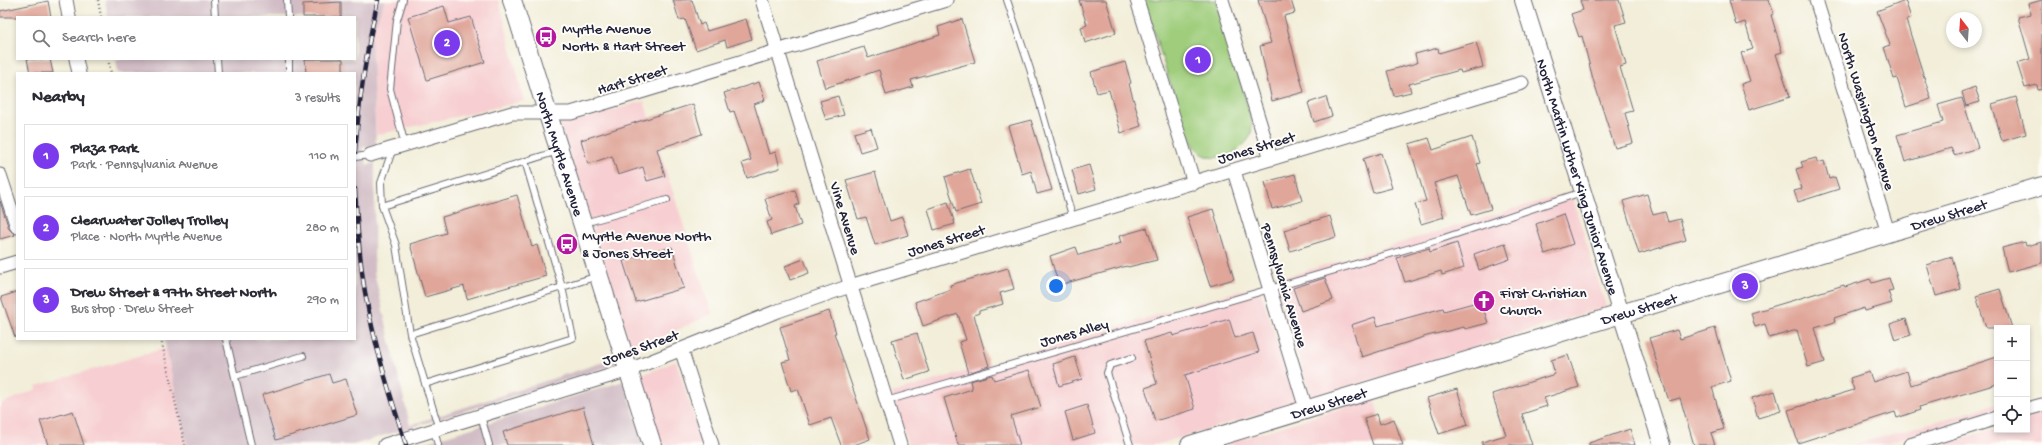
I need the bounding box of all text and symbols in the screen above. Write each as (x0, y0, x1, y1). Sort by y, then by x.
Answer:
north arrow (1946, 12, 1982, 48)
search box (16, 16, 356, 60)
place label: Myrtle Avenue North & Hart Street (562, 21, 687, 56)
bus stop icon: Myrtle Avenue North & Hart Street (533, 24, 559, 50)
icon: search (30, 27, 52, 49)
pin: 2 (434, 28, 460, 58)
text: Search here (62, 29, 136, 47)
street label: North Washington Avenue (1833, 31, 1898, 193)
pin: 1 (1185, 45, 1211, 75)
street label: North Martin Luther King Junior Avenue (1531, 57, 1622, 298)
street label: Hart Street (596, 61, 671, 100)
text: Nearby (32, 88, 85, 108)
street label: North Myrtle Avenue (530, 90, 587, 219)
text: 3 results (295, 91, 340, 106)
street label: Jones Street (1216, 128, 1299, 169)
text: Plaza Park (71, 140, 138, 158)
text: 1 (43, 149, 49, 164)
text: 110 m (309, 149, 339, 164)
text: Park · Pennsylvania Avenue (71, 158, 218, 173)
street label: Vine Avenue (824, 179, 864, 257)
street label: Drew Street (1908, 196, 1991, 237)
text: Clearwater Jolley Trolley (71, 212, 228, 230)
street label: Pennsylvania Avenue (1255, 220, 1311, 350)
text: 2 (43, 221, 49, 236)
text: 280 m (306, 221, 339, 236)
street label: Jones Street (906, 221, 989, 262)
place label: Myrtle Avenue North & Jones Street (582, 228, 712, 263)
text: Place · North Myrtle Avenue (71, 230, 222, 245)
bus stop icon: Myrtle Avenue North & Jones Street (554, 231, 580, 257)
pin: 3 (1732, 271, 1758, 301)
your location (1046, 276, 1066, 296)
text: Drew Street & 97th Street North (71, 284, 277, 302)
place label: First Christian Church (1499, 285, 1587, 320)
church icon: First Christian Church (1471, 288, 1497, 314)
street label: Drew Street (1598, 290, 1681, 331)
text: 3 (43, 293, 49, 308)
text: 290 m (306, 293, 339, 308)
text: Bus stop · Drew Street (71, 302, 193, 317)
street label: Jones Alley (1038, 315, 1111, 352)
map controls (1994, 325, 2030, 433)
button: + (1994, 325, 2030, 361)
street label: Jones Street (600, 326, 683, 371)
button: − (1994, 361, 2030, 397)
street label: Drew Street (1288, 384, 1371, 425)
button: locate (1994, 397, 2030, 433)

